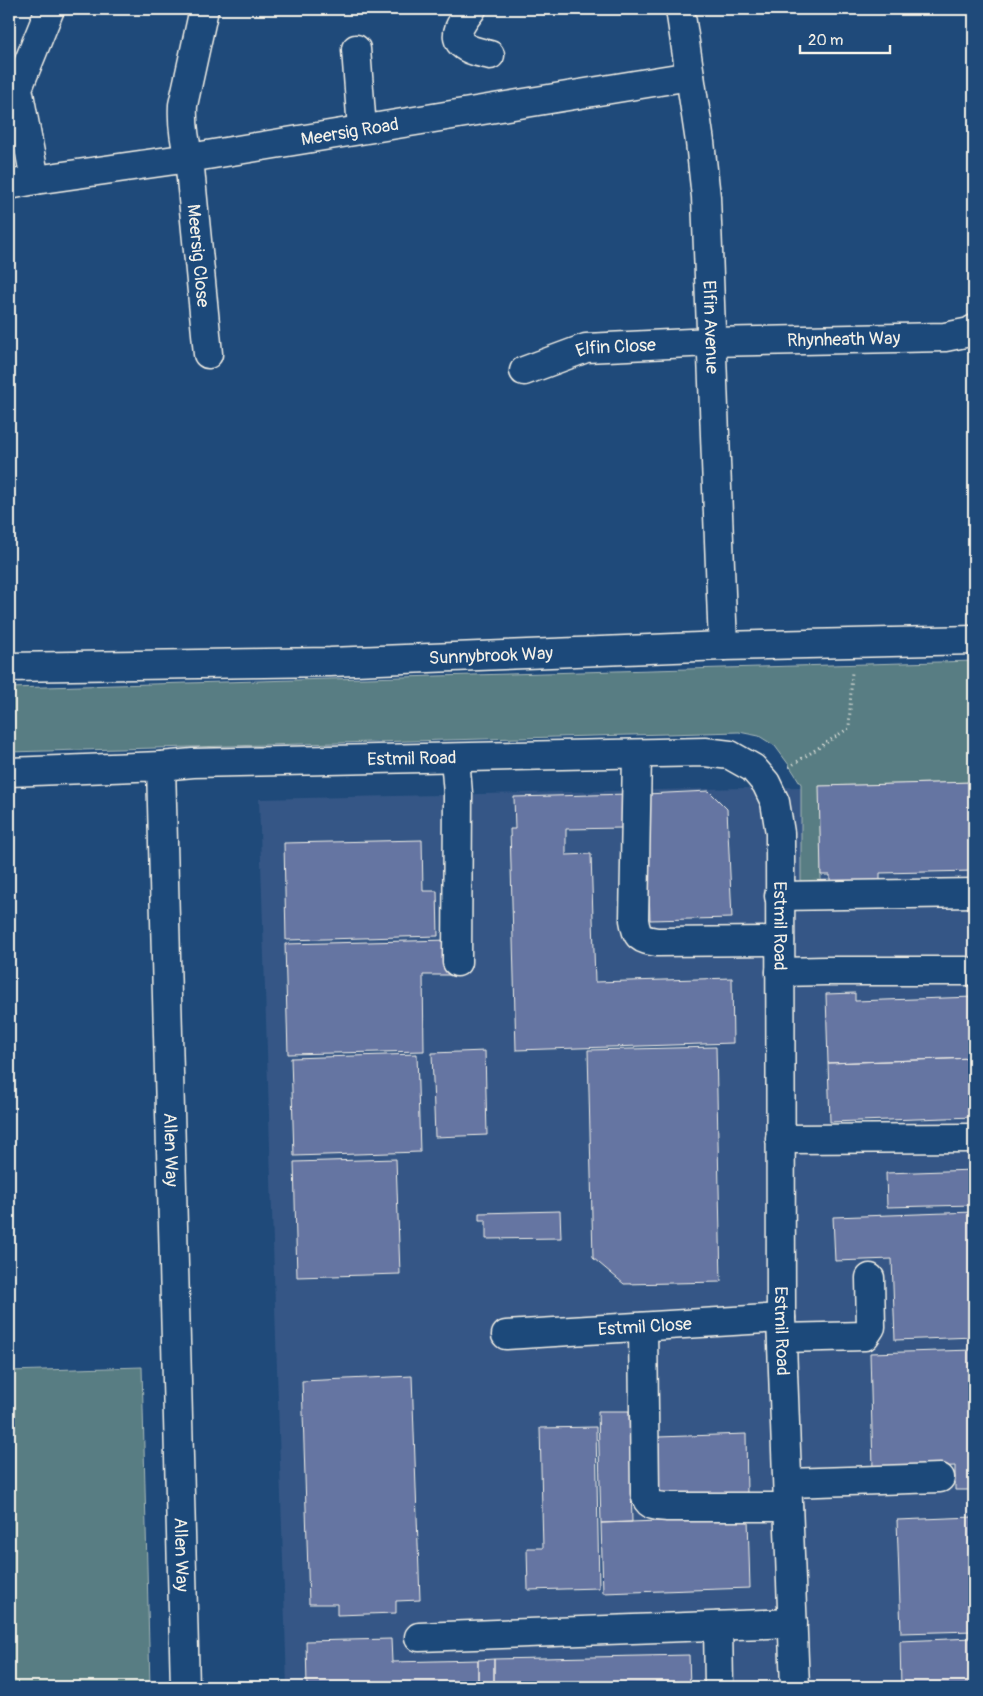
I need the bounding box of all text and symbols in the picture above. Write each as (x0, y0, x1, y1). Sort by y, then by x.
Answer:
scale bar (800, 22, 890, 54)
text: 20 m (808, 31, 843, 50)
street label: Meersig Road (299, 112, 400, 151)
street label: Meersig Close (182, 203, 215, 308)
street label: Elfin Avenue (698, 280, 724, 374)
street label: Rhynheath Way (787, 326, 901, 352)
street label: Elfin Close (572, 333, 657, 362)
street label: Sunnybrook Way (428, 641, 554, 669)
street label: Estmil Road (367, 746, 457, 771)
street label: Estmil Road (769, 881, 792, 971)
street label: Allen Way (159, 1112, 183, 1188)
street label: Estmil Road (769, 1286, 795, 1376)
street label: Estmil Close (597, 1312, 693, 1341)
street label: Allen Way (169, 1517, 194, 1592)

